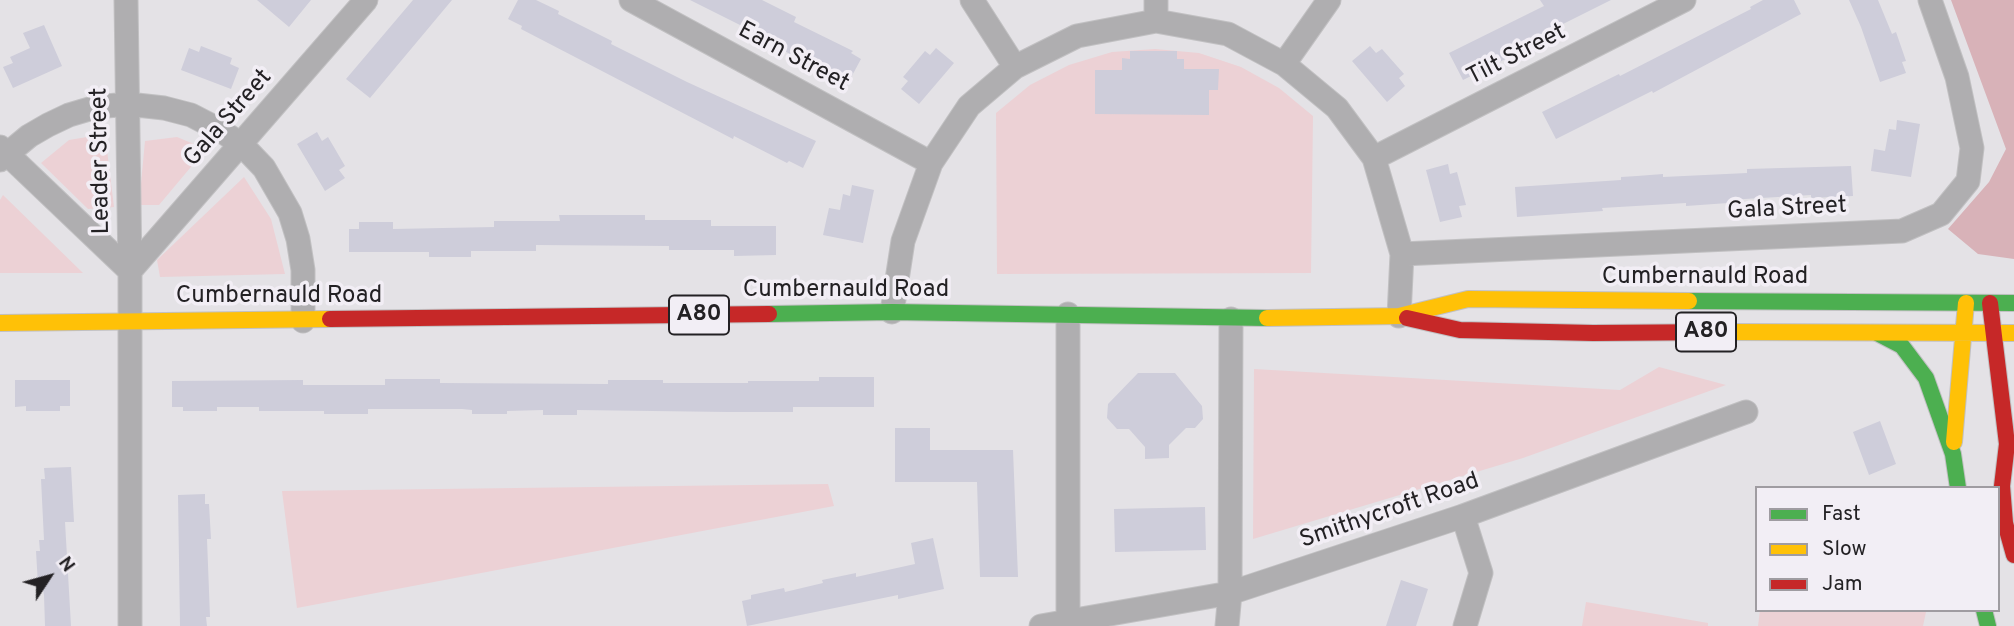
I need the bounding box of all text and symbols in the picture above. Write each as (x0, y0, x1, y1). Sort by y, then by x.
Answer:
street label: Earn Street (733, 17, 853, 99)
street label: Tilt Street (1463, 19, 1571, 93)
street label: Gala Street (179, 64, 279, 174)
street label: Leader Street (86, 87, 118, 235)
street label: Gala Street (1726, 192, 1848, 228)
street label: Cumbernauld Road (1602, 264, 1808, 292)
street label: Cumbernauld Road (743, 277, 949, 305)
street label: Cumbernauld Road (176, 283, 382, 311)
road number: A80 (669, 296, 729, 334)
road number: A80 (1676, 312, 1736, 352)
street label: Smithycroft Road (1297, 468, 1483, 556)
legend (1755, 486, 2000, 612)
text: Fast (1822, 501, 1861, 528)
text: Slow (1822, 536, 1867, 563)
north arrow (14, 542, 84, 612)
text: N (52, 552, 80, 577)
text: Jam (1822, 571, 1863, 598)

